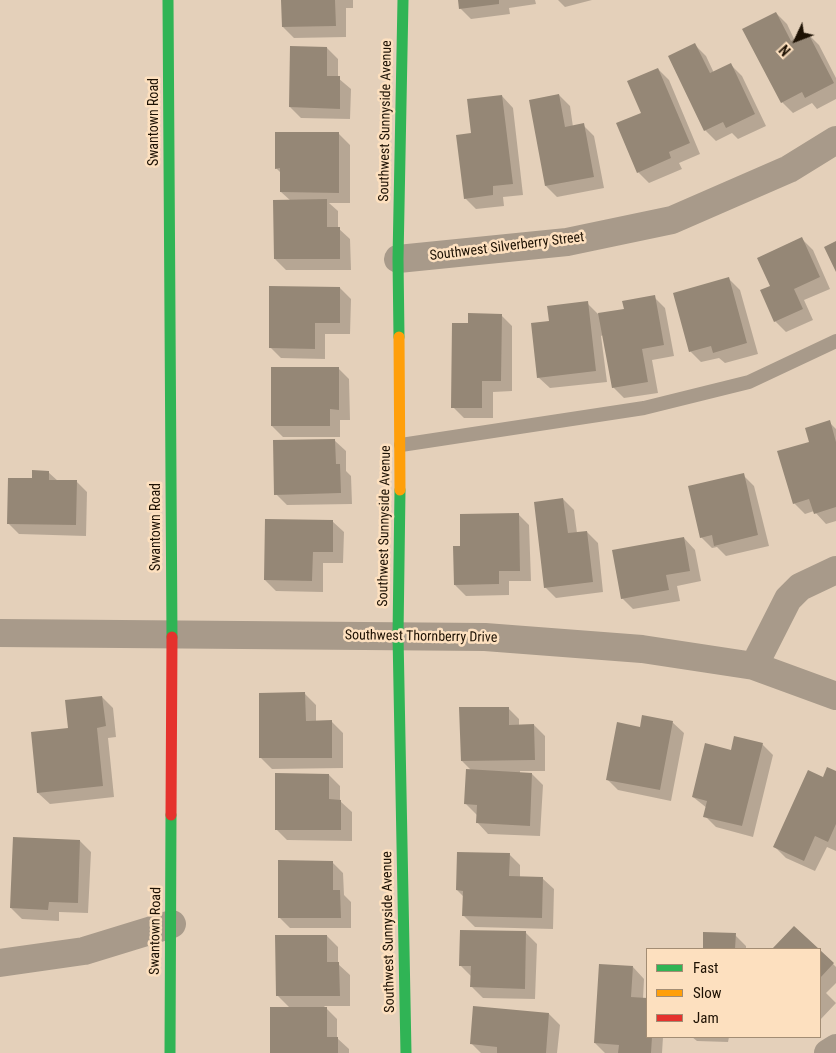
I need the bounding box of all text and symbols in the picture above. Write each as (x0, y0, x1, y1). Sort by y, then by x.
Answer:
north arrow (771, 15, 821, 65)
street label: Southwest Sunnyside Avenue (376, 40, 396, 202)
text: N (776, 42, 794, 59)
street label: Swantown Road (146, 78, 162, 166)
street label: Southwest Silverberry Street (429, 229, 585, 265)
street label: Southwest Sunnyside Avenue (375, 445, 395, 607)
street label: Swantown Road (148, 483, 164, 571)
street label: Southwest Thornberry Drive (345, 627, 497, 647)
street label: Southwest Sunnyside Avenue (379, 851, 399, 1013)
street label: Swantown Road (147, 887, 165, 975)
legend (646, 948, 821, 1038)
text: Fast (693, 959, 718, 977)
text: Slow (693, 984, 722, 1002)
text: Jam (693, 1009, 719, 1027)

